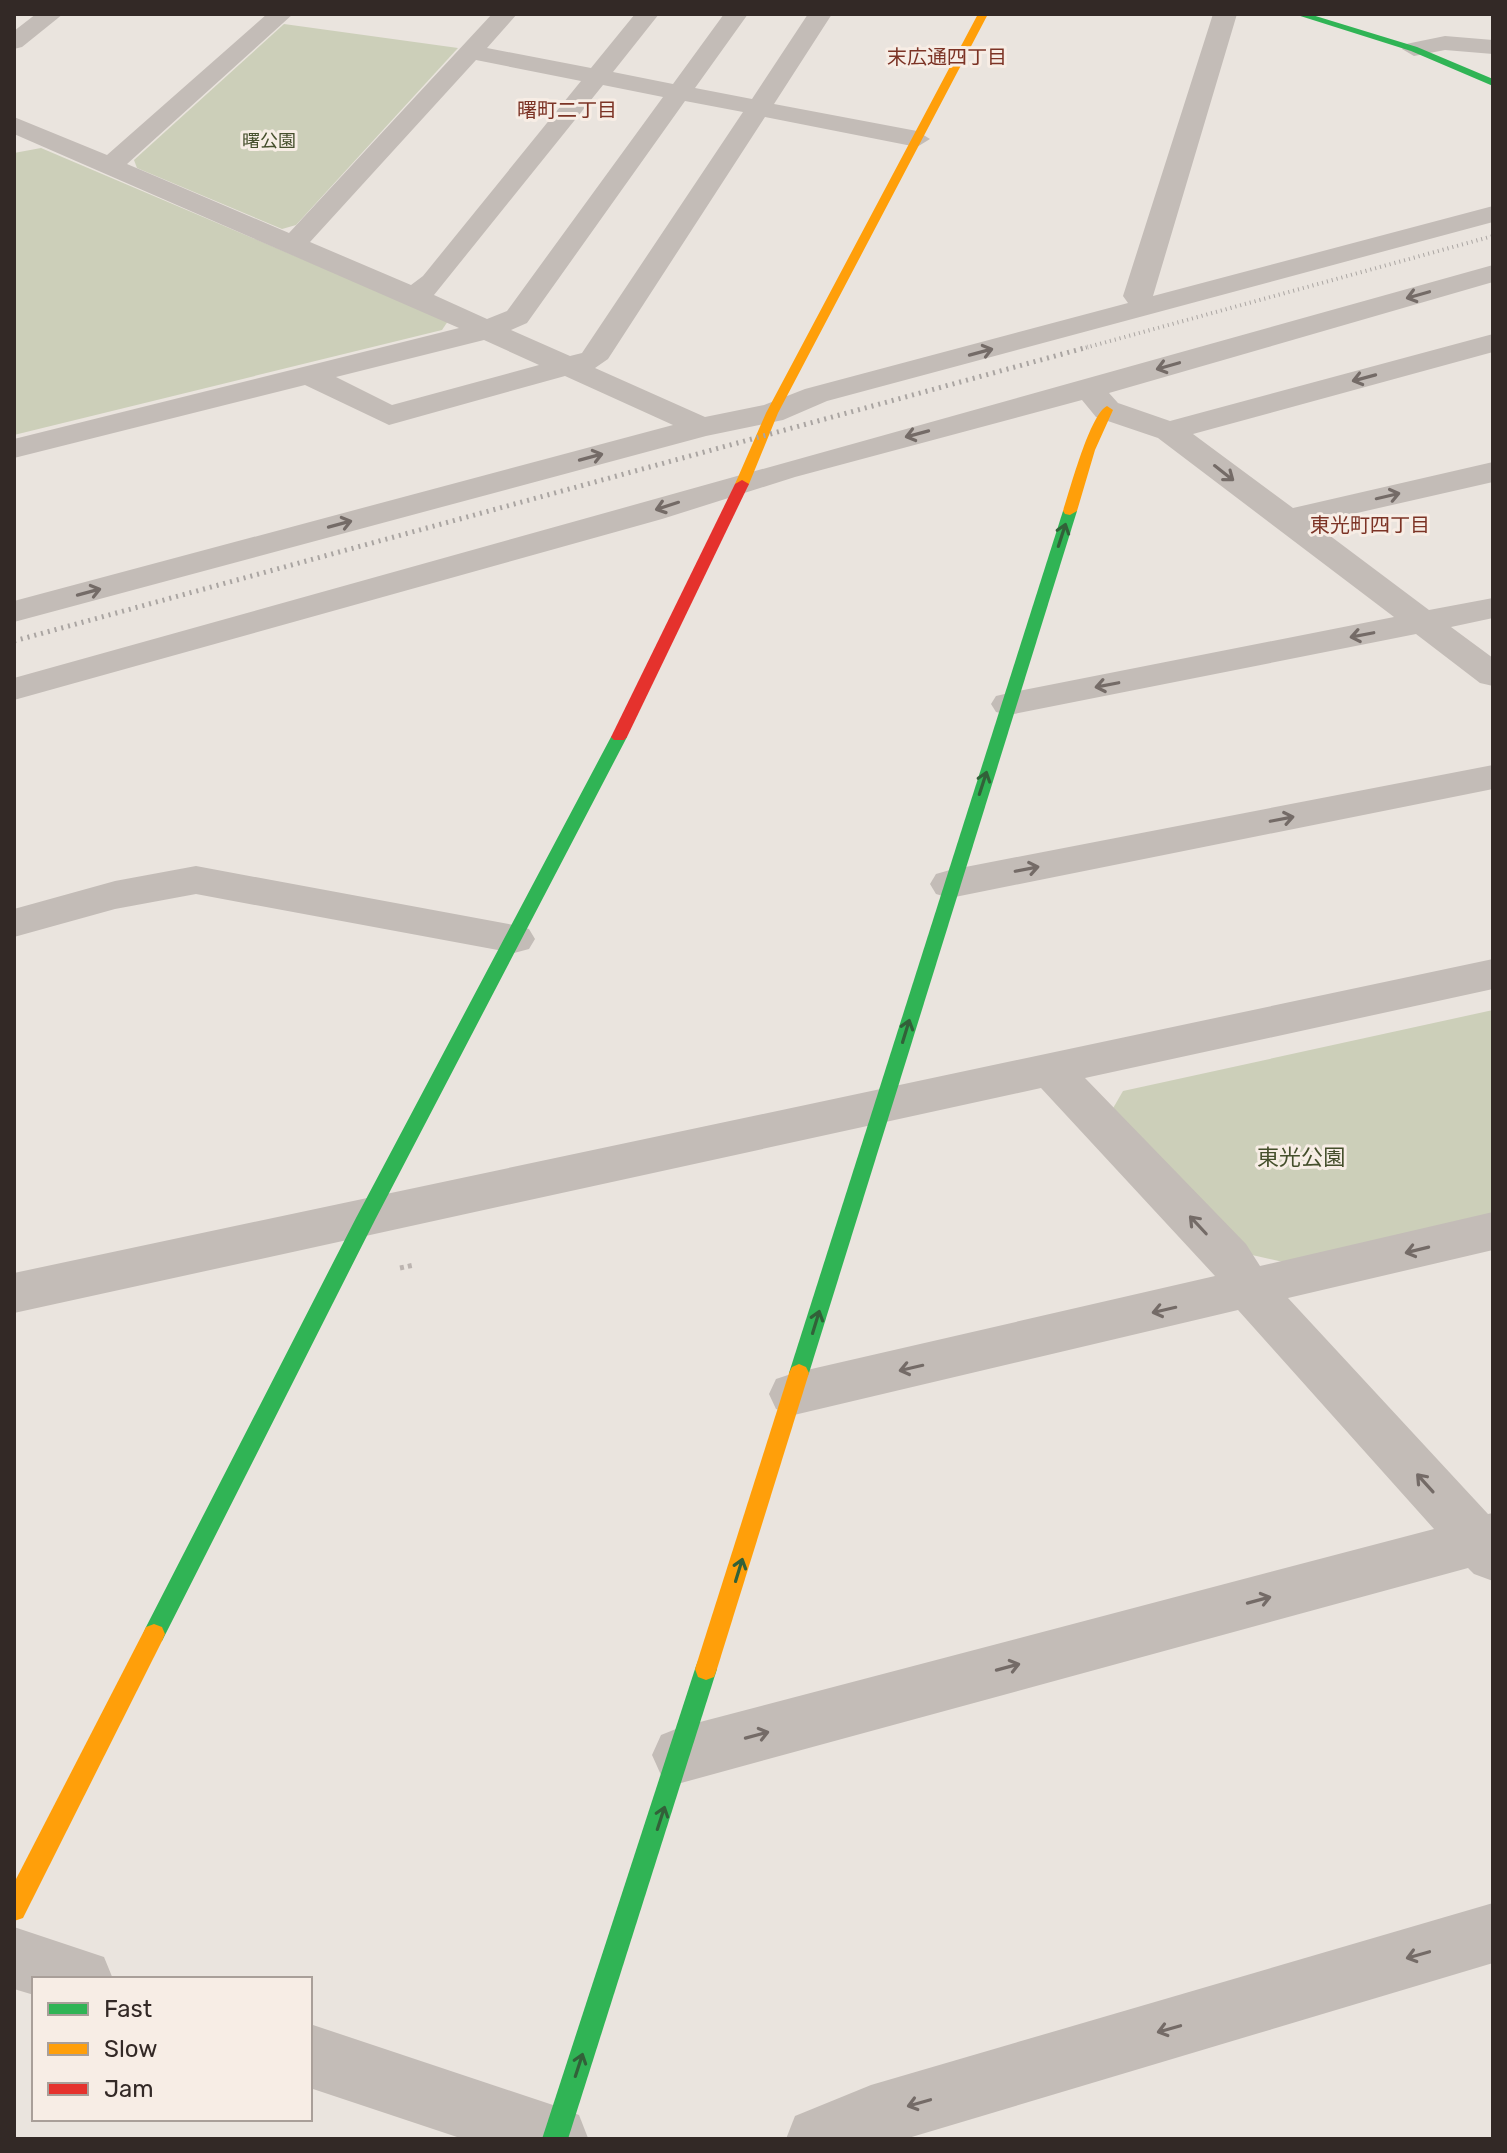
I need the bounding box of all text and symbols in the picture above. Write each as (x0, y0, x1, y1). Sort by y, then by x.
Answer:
district label: 末広通四丁目 (887, 45, 1007, 69)
district label: 曙町二丁目 (517, 98, 617, 122)
park label: 曙公園 (242, 130, 296, 152)
one-way arrow (1406, 289, 1431, 303)
one-way arrow (967, 343, 993, 358)
one-way arrow (1156, 360, 1181, 374)
one-way arrow (1351, 372, 1377, 387)
one-way arrow (905, 428, 931, 443)
one-way arrow (578, 448, 604, 463)
one-way arrow (1213, 465, 1234, 482)
one-way arrow (1375, 488, 1400, 503)
one-way arrow (655, 499, 681, 514)
district label: 東光町四丁目 (1310, 513, 1430, 537)
one-way arrow (327, 516, 353, 531)
one-way arrow (1056, 523, 1070, 548)
one-way arrow (76, 583, 102, 598)
one-way arrow (1349, 628, 1375, 643)
one-way arrow (1094, 678, 1120, 693)
one-way arrow (977, 771, 991, 796)
one-way arrow (1269, 810, 1294, 825)
one-way arrow (1013, 861, 1039, 876)
one-way arrow (900, 1019, 914, 1044)
park label: 東光公園 (1257, 1144, 1345, 1171)
one-way arrow (1189, 1216, 1207, 1236)
one-way arrow (1405, 1243, 1431, 1258)
one-way arrow (1152, 1303, 1177, 1318)
one-way arrow (810, 1309, 825, 1334)
one-way arrow (898, 1361, 924, 1376)
one-way arrow (1416, 1473, 1435, 1493)
one-way arrow (733, 1558, 747, 1583)
one-way arrow (1245, 1591, 1271, 1606)
one-way arrow (994, 1659, 1020, 1674)
one-way arrow (743, 1726, 769, 1741)
one-way arrow (654, 1806, 669, 1831)
one-way arrow (1406, 1948, 1432, 1963)
legend (32, 1977, 312, 2121)
text: Fast (104, 1995, 152, 2023)
one-way arrow (1156, 2022, 1182, 2037)
text: Slow (104, 2035, 157, 2063)
one-way arrow (573, 2053, 588, 2078)
text: Jam (104, 2075, 154, 2103)
one-way arrow (907, 2096, 933, 2111)

